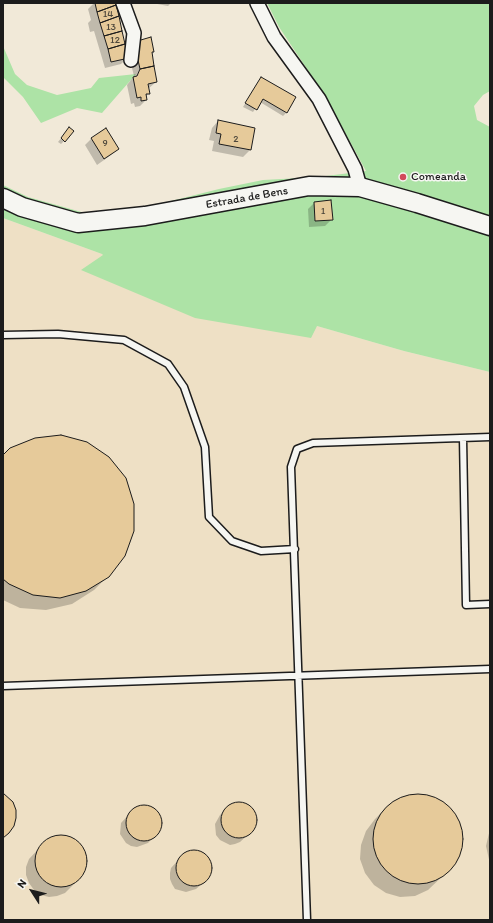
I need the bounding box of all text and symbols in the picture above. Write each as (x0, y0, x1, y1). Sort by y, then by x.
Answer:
house number: 14 (103, 8, 113, 20)
house number: 13 (106, 21, 116, 33)
house number: 12 (110, 34, 120, 46)
house number: 2 (233, 133, 239, 145)
house number: 9 (102, 137, 108, 149)
place label: Comeanda (411, 170, 466, 184)
marker: Comeanda (398, 172, 408, 182)
street label: Estrada de Bens (205, 184, 289, 212)
house number: 1 (321, 205, 325, 217)
north arrow (12, 871, 52, 911)
text: N (14, 877, 29, 890)

